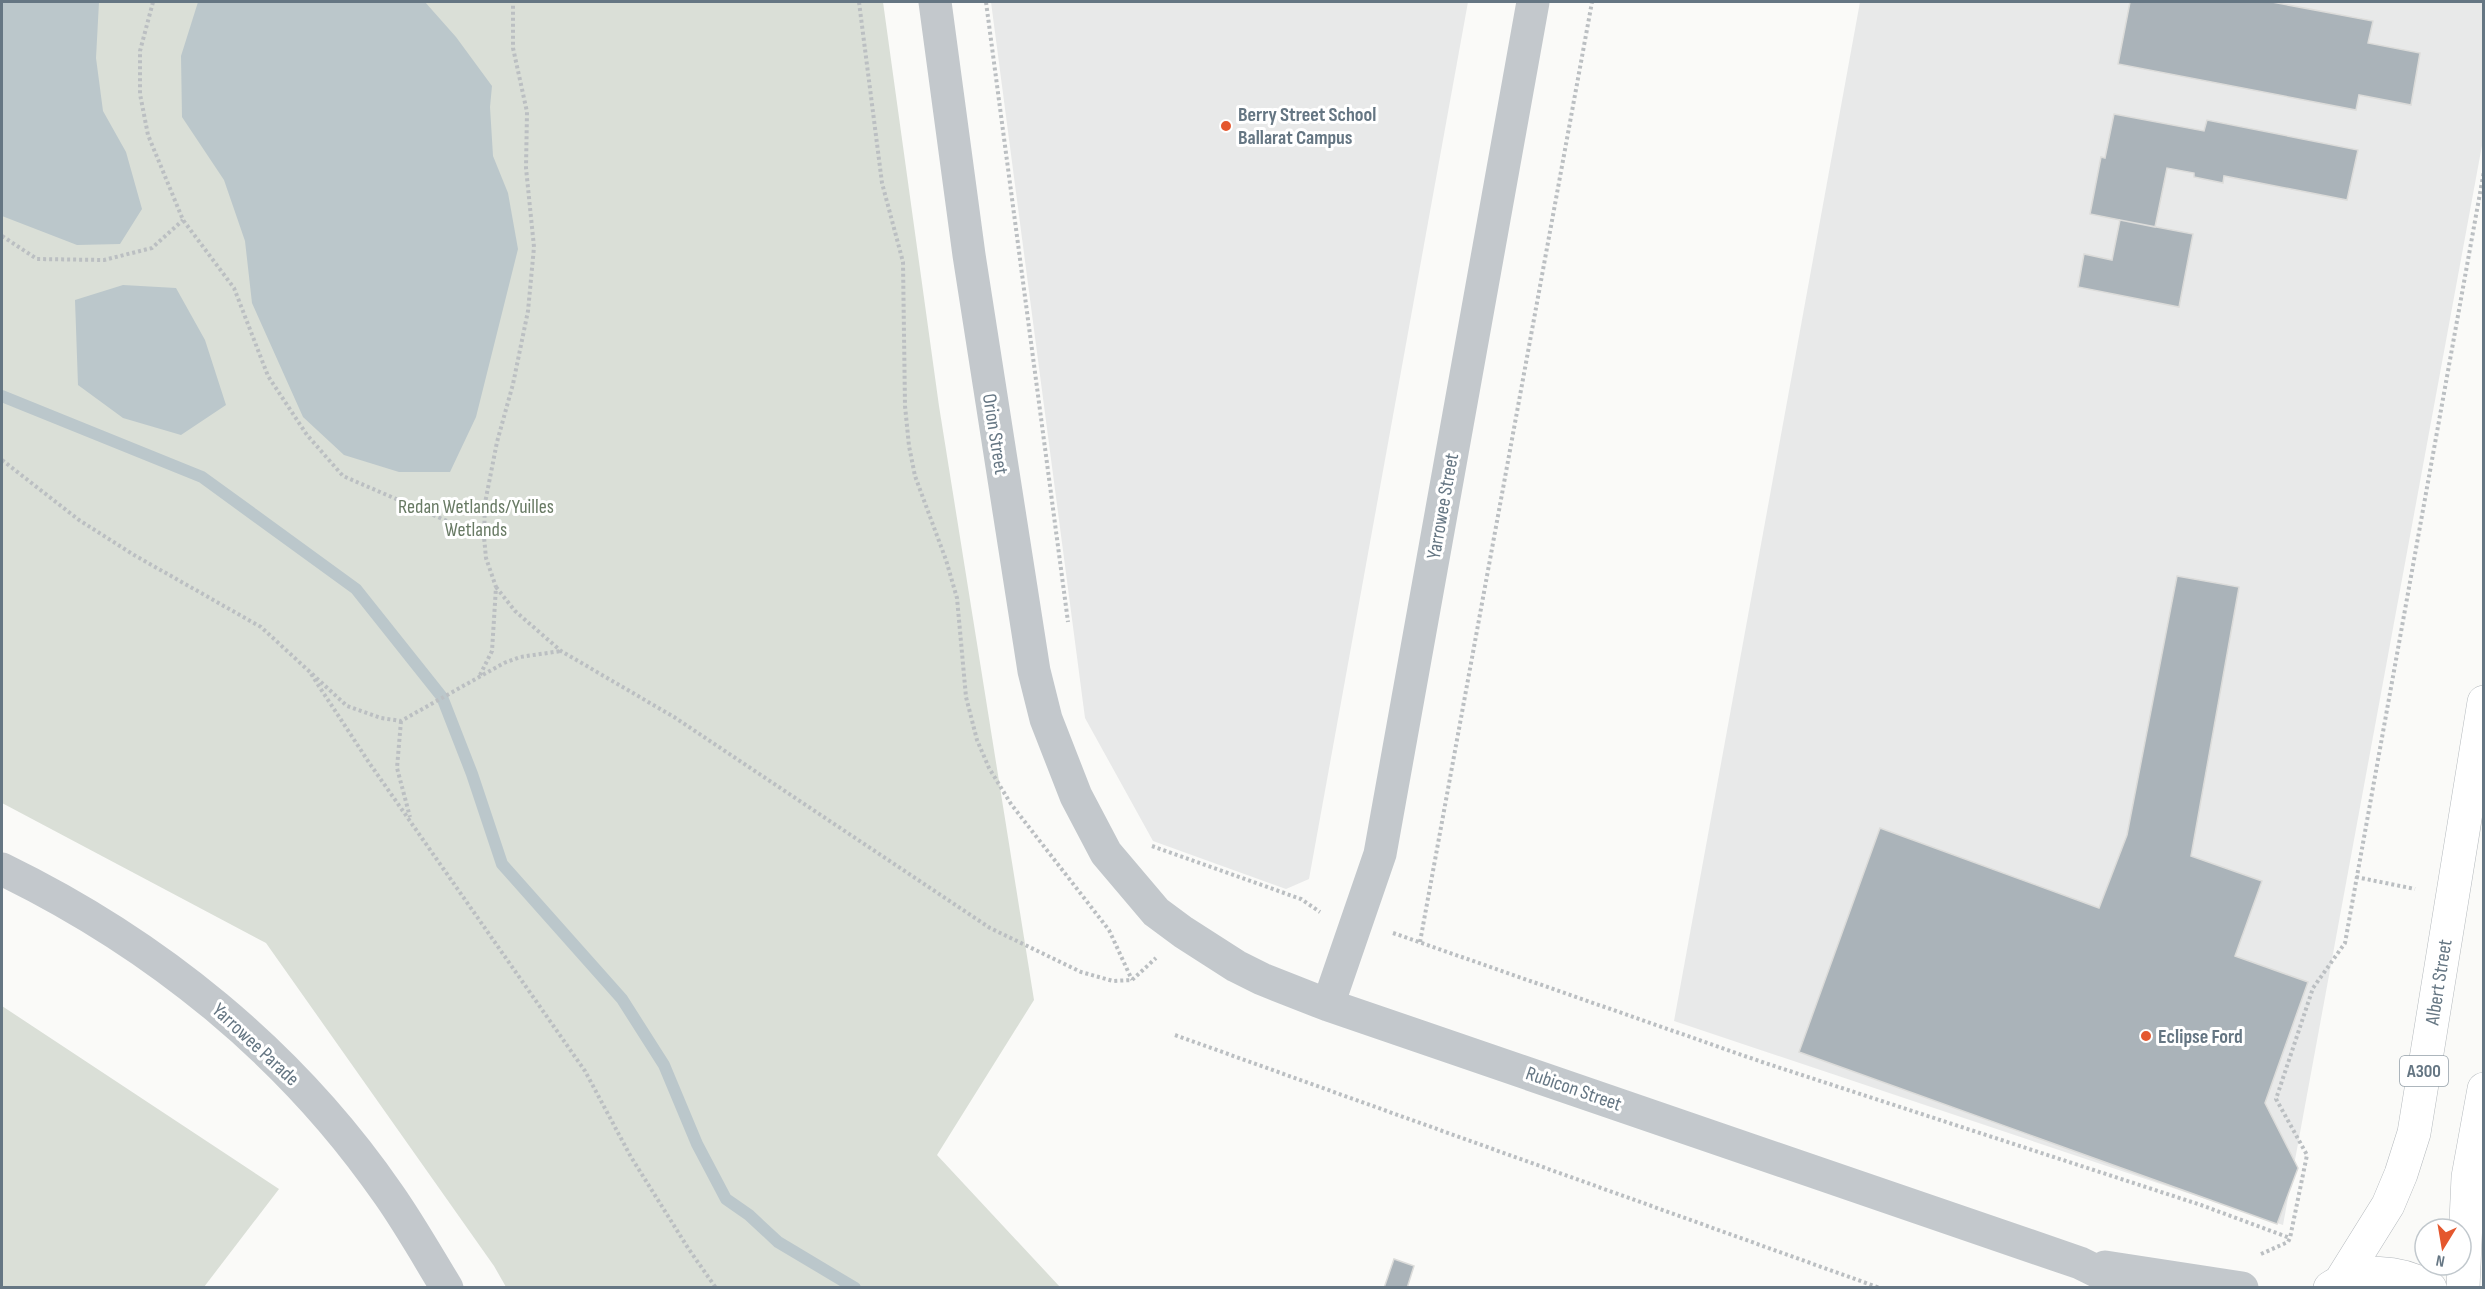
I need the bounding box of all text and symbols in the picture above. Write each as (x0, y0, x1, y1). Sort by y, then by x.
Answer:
place label: Berry Street School Ballarat Campus (1238, 103, 1376, 150)
marker: Berry Street School Ballarat Campus (1219, 119, 1233, 133)
street label: Orion Street (977, 392, 1013, 476)
street label: Yarrowee Street (1422, 451, 1464, 561)
park label: Redan Wetlands/Yuilles Wetlands (398, 495, 554, 542)
street label: Albert Street (2420, 938, 2458, 1028)
street label: Yarrowee Parade (207, 998, 304, 1091)
place label: Eclipse Ford (2158, 1025, 2243, 1049)
marker: Eclipse Ford (2139, 1029, 2153, 1043)
road number: A300 (2400, 1056, 2448, 1086)
street label: Rubicon Street (1523, 1061, 1625, 1117)
north arrow (2413, 1217, 2473, 1277)
text: N (2434, 1250, 2446, 1270)

